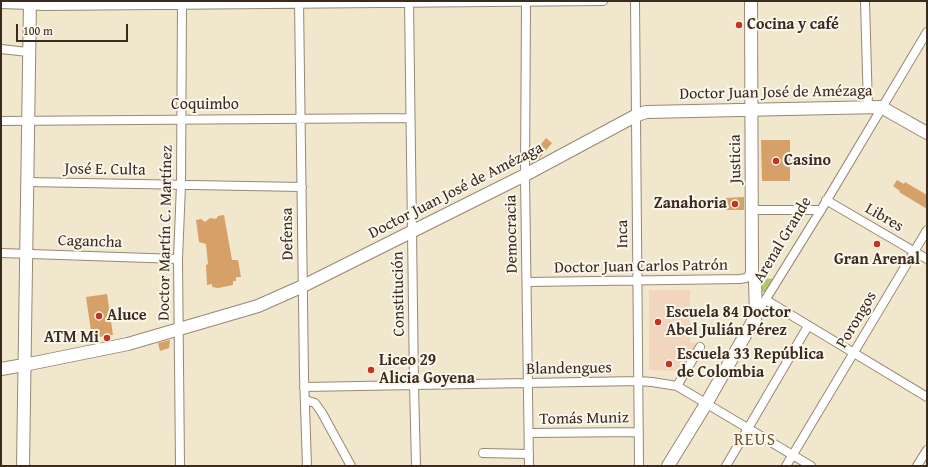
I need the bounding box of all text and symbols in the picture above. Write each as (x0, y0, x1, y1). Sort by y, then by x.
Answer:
place label: Cocina y café (747, 15, 839, 35)
scale bar (18, 16, 130, 42)
marker: Cocina y café (734, 20, 744, 30)
text: 100 m (23, 22, 53, 39)
street label: Doctor Juan José de Amézaga (679, 82, 873, 104)
street label: Coquimbo (171, 95, 239, 115)
street label: Justicia (726, 134, 746, 184)
street label: Doctor Juan José de Amézaga (366, 139, 546, 243)
street label: Doctor Martín C. Martínez (155, 145, 177, 321)
place label: Casino (784, 151, 831, 171)
marker: Casino (771, 156, 781, 166)
street label: José E. Culta (64, 160, 146, 180)
street label: Democracia (502, 194, 522, 274)
place label: Zanahoria (654, 194, 727, 214)
street label: Arenal Grande (750, 194, 816, 286)
marker: Zanahoria (730, 199, 740, 209)
street label: Libres (862, 199, 906, 237)
street label: Defensa (278, 207, 298, 261)
street label: Inca (613, 220, 633, 248)
street label: Cagancha (58, 231, 122, 253)
marker: Gran Arenal (872, 239, 882, 249)
place label: Gran Arenal (834, 250, 920, 270)
street label: Constitución (389, 251, 409, 337)
street label: Doctor Juan Carlos Patrón (554, 256, 728, 278)
street label: Porongos (833, 288, 881, 352)
place label: Escuela 84 Doctor Abel Julián Pérez (666, 303, 791, 341)
place label: Aluce (107, 306, 147, 326)
marker: Aluce (94, 311, 104, 321)
marker: Escuela 84 Doctor Abel Julián Pérez (653, 317, 663, 327)
place label: ATM Mi (44, 328, 99, 348)
marker: ATM Mi (102, 333, 112, 343)
place label: Escuela 33 República de Colombia (677, 345, 824, 383)
place label: Liceo 29 Alicia Goyena (379, 351, 475, 389)
street label: Blandengues (526, 359, 612, 379)
marker: Escuela 33 República de Colombia (664, 359, 674, 369)
marker: Liceo 29 Alicia Goyena (366, 365, 376, 375)
street label: Tomás Muniz (539, 409, 629, 429)
district label: REUS (734, 431, 776, 451)

